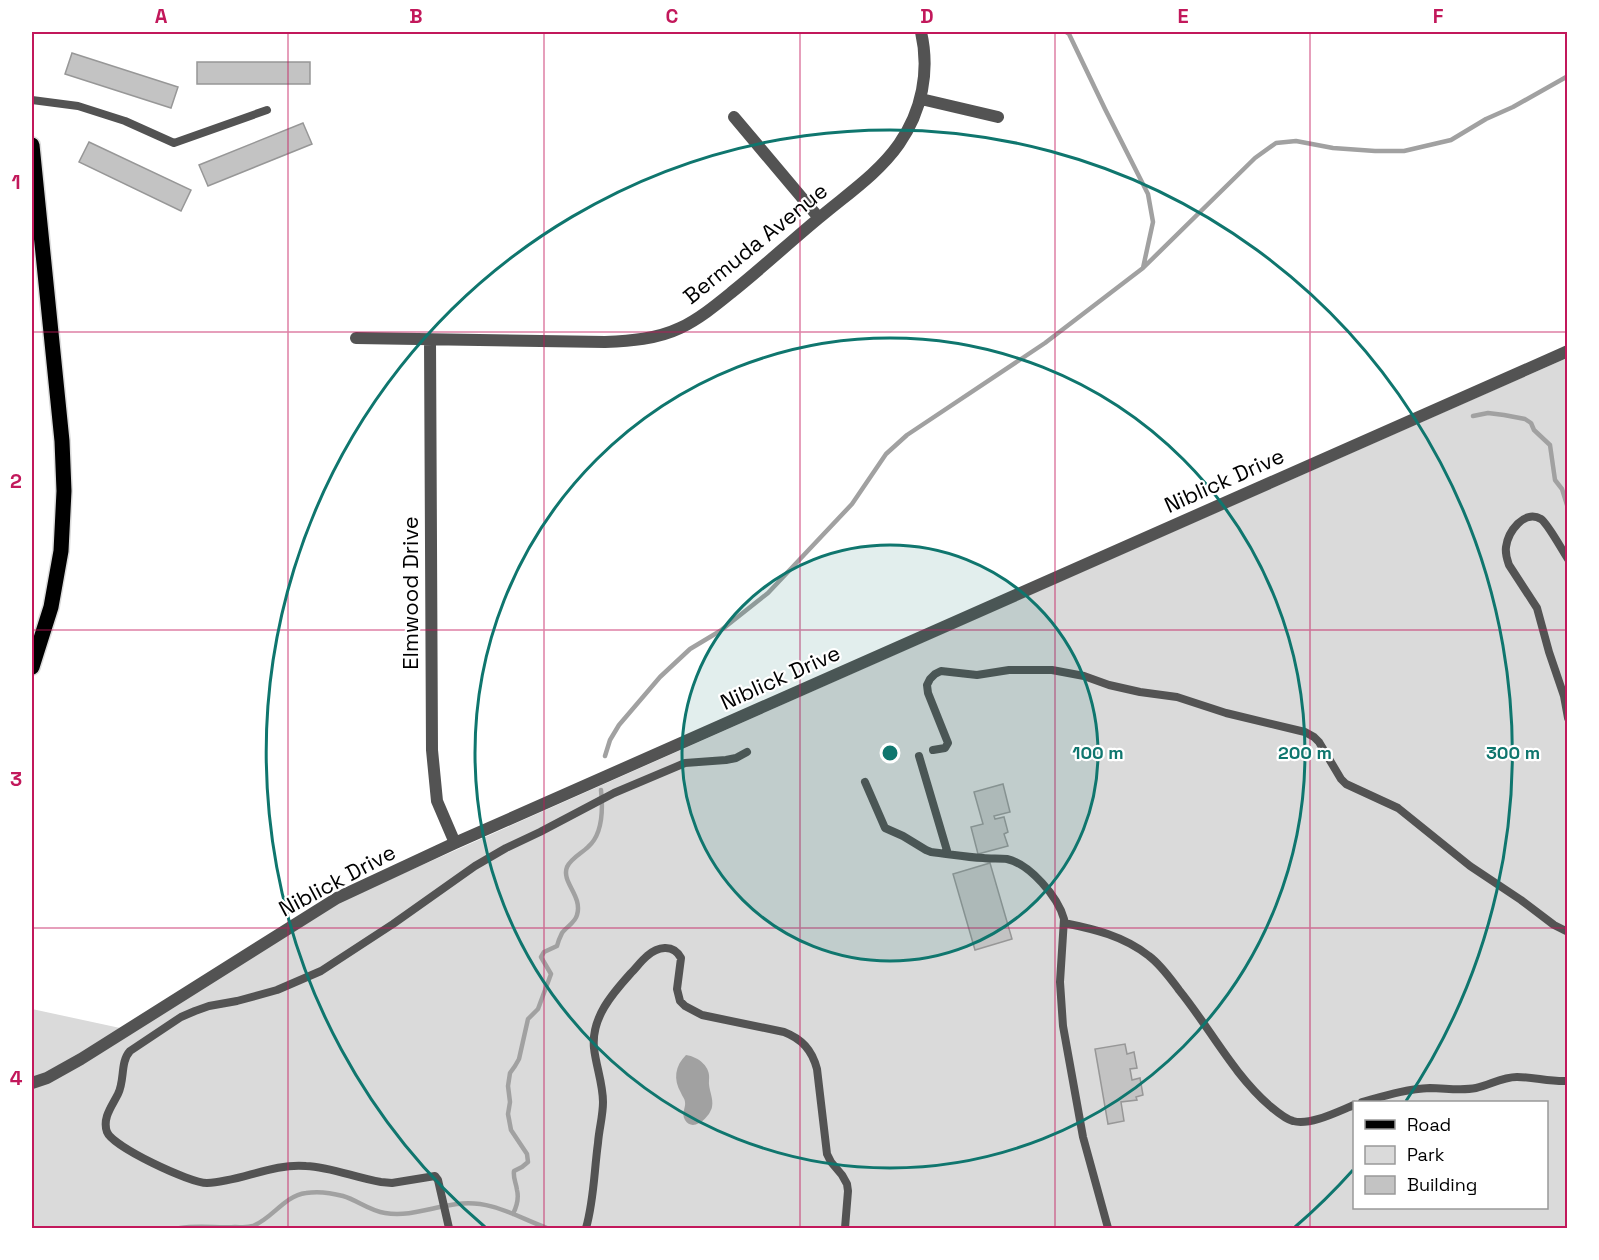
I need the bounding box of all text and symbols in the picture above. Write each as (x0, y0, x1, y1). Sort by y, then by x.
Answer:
text: A (155, 3, 168, 29)
text: B (409, 3, 423, 29)
text: C (666, 3, 679, 29)
text: D (920, 3, 934, 29)
text: E (1177, 3, 1189, 29)
text: F (1433, 3, 1444, 29)
text: 1 (11, 169, 21, 195)
street label: Bermuda Avenue (677, 176, 833, 310)
street label: Niblick Drive (1160, 441, 1288, 519)
text: 2 (10, 468, 22, 494)
street label: Elmwood Drive (396, 516, 424, 670)
street label: Niblick Drive (716, 638, 844, 716)
text: 100 m (1072, 741, 1124, 764)
text: 200 m (1278, 741, 1332, 764)
text: 300 m (1486, 741, 1540, 764)
centre of rings (880, 743, 900, 763)
text: 3 (10, 766, 22, 792)
street label: Niblick Drive (274, 838, 400, 922)
text: 4 (10, 1065, 23, 1091)
legend (1353, 1101, 1548, 1209)
text: Road (1407, 1113, 1451, 1136)
text: Park (1407, 1143, 1445, 1166)
text: Building (1407, 1173, 1477, 1196)

